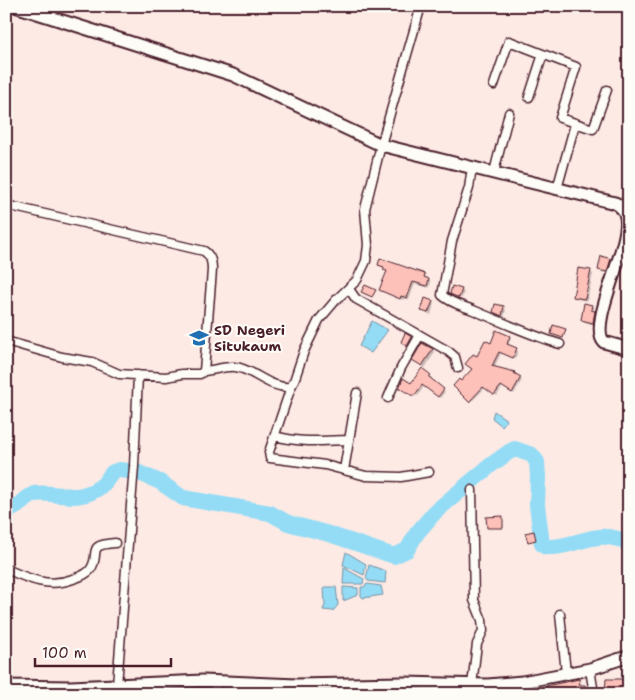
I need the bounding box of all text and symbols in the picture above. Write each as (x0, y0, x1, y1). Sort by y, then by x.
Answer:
place label: SD Negeri Situkaum (214, 321, 285, 355)
school or university icon: SD Negeri Situkaum (188, 327, 210, 349)
scale bar (35, 635, 171, 667)
text: 100 m (42, 643, 87, 663)

